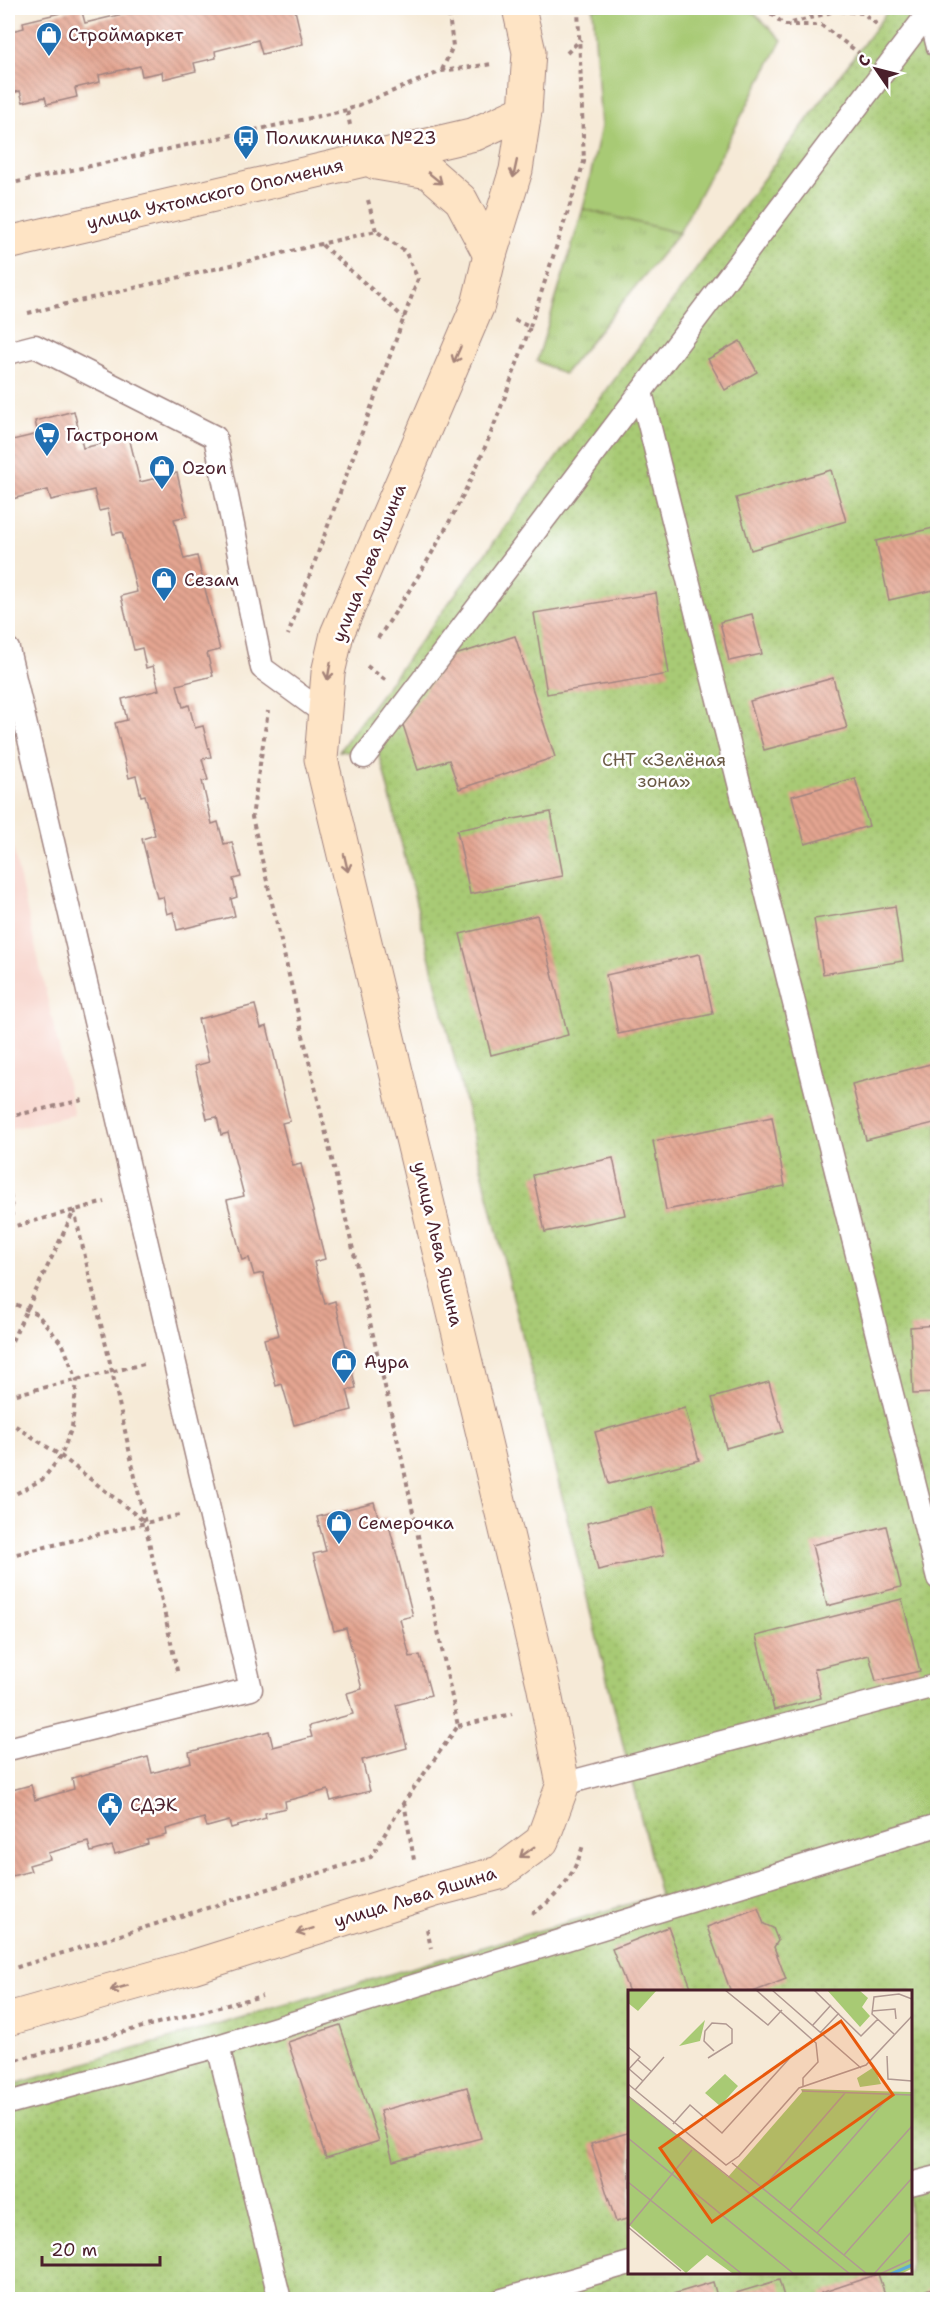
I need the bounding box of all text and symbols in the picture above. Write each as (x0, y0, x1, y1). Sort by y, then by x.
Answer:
shop icon: Строймаркет (34, 20, 64, 58)
place label: Строймаркет (68, 23, 184, 47)
north arrow (846, 39, 906, 99)
text: С (853, 50, 876, 71)
bus stop icon: Поликлиника №23 (231, 123, 261, 161)
place label: Поликлиника №23 (266, 126, 437, 150)
street label: улица Ухтомского Ополчения (84, 153, 346, 235)
one-way arrow (509, 159, 520, 178)
one-way arrow (427, 171, 443, 184)
one-way arrow (451, 345, 462, 363)
supermarket icon: Гастроном (32, 420, 62, 458)
place label: Гастроном (66, 423, 158, 447)
shop icon: Ozon (147, 453, 177, 491)
place label: Ozon (182, 456, 227, 480)
street label: улица Льва Яшина (326, 480, 412, 646)
shop icon: Сезам (149, 565, 179, 603)
place label: Сезам (184, 568, 239, 592)
one-way arrow (323, 661, 334, 681)
park label: СНТ «Зелёная зона» (602, 748, 726, 793)
one-way arrow (341, 853, 353, 872)
street label: улица Льва Яшина (407, 1159, 469, 1329)
shop icon: Аура (329, 1347, 359, 1385)
place label: Аура (364, 1350, 409, 1374)
shop icon: Семерочка (324, 1508, 354, 1546)
place label: Семерочка (358, 1511, 454, 1535)
public building icon: СДЭК (95, 1790, 125, 1828)
place label: СДЭК (130, 1793, 178, 1817)
one-way arrow (519, 1846, 535, 1859)
street label: улица Льва Яшина (331, 1861, 499, 1933)
one-way arrow (296, 1926, 315, 1937)
one-way arrow (110, 1983, 129, 1994)
inset map (628, 1990, 912, 2274)
scale bar (42, 2229, 160, 2267)
text: 20 m (51, 2238, 97, 2262)

